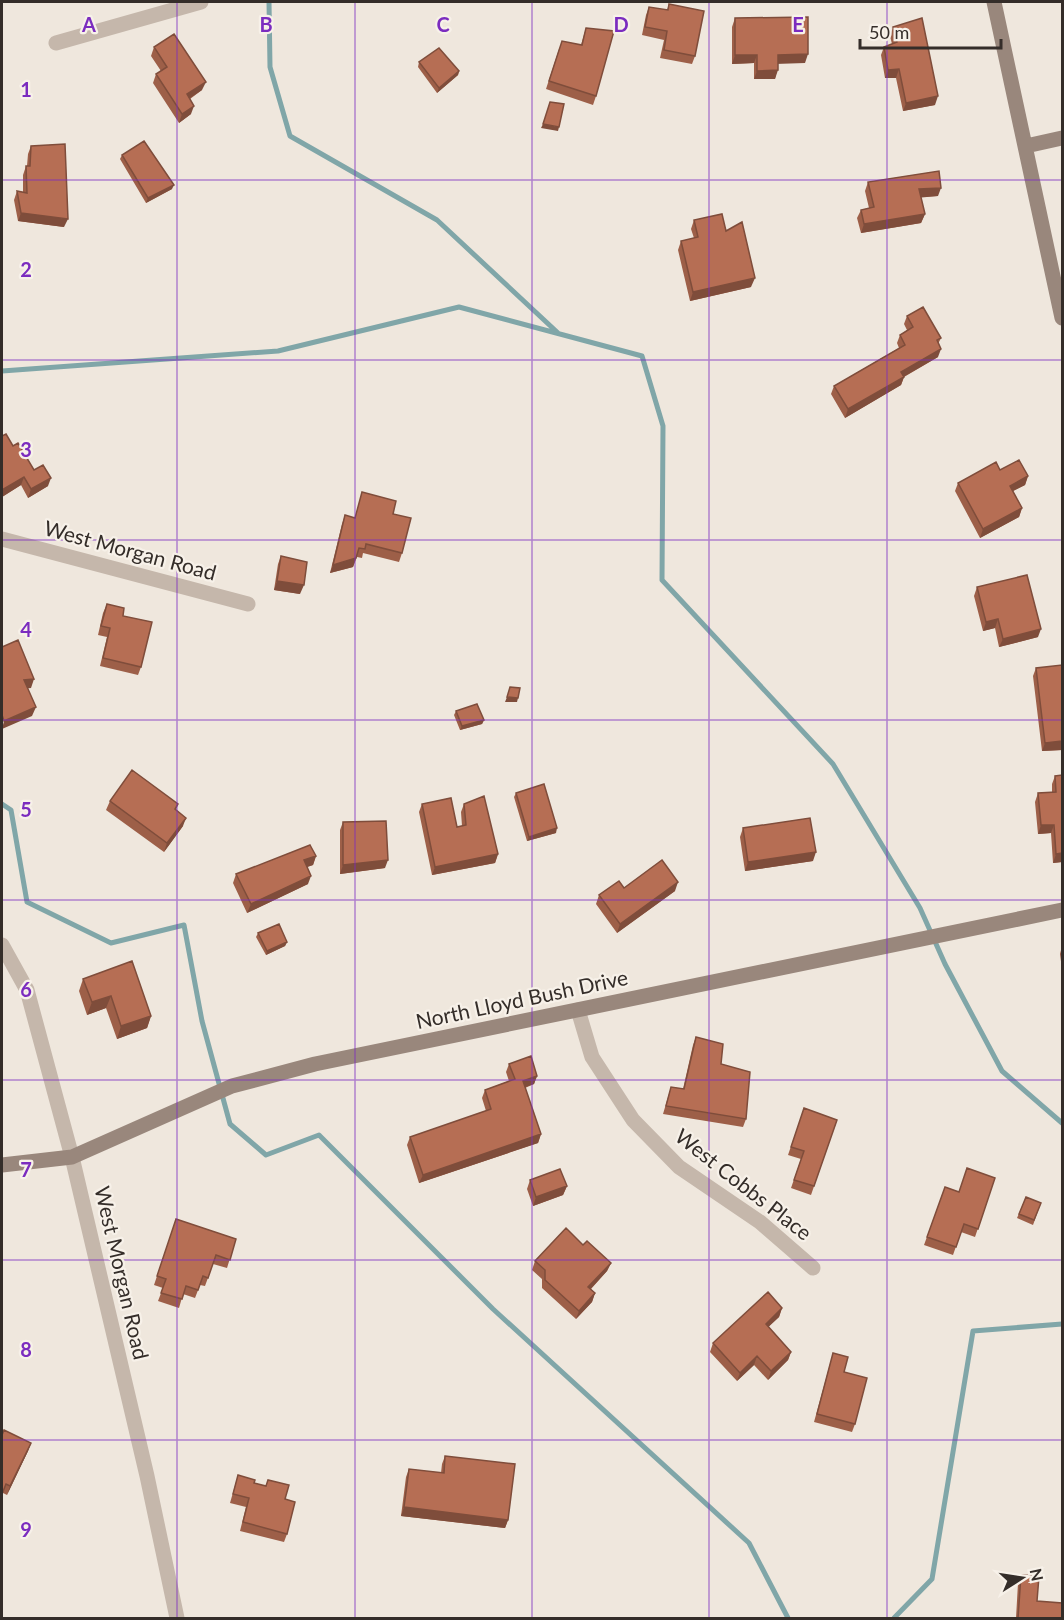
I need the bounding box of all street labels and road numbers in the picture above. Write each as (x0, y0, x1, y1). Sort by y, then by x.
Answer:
street label: West Morgan Road (42, 515, 219, 585)
street label: North Lloyd Bush Drive (413, 964, 630, 1033)
street label: West Cobbs Place (671, 1123, 817, 1245)
street label: West Morgan Road (90, 1184, 155, 1362)

